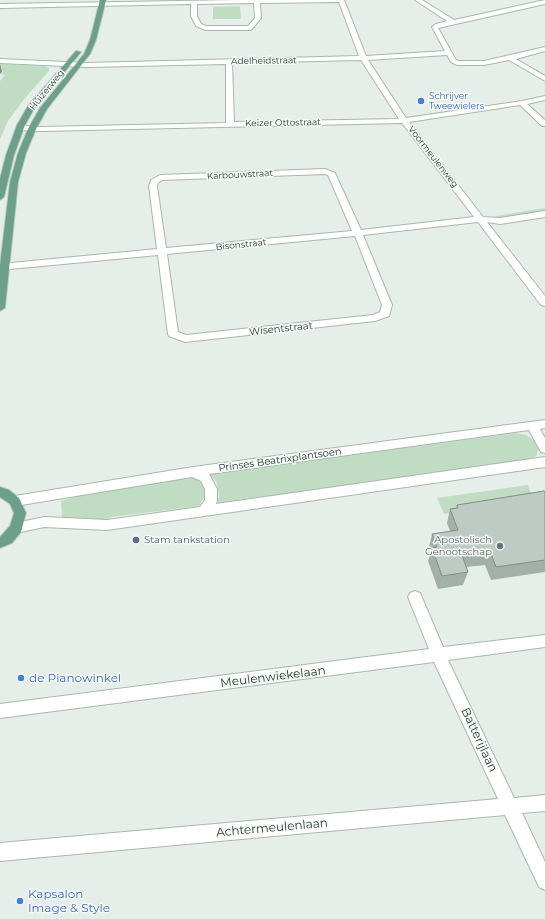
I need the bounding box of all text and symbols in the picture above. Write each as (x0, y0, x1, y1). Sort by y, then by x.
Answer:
street label: Adelheidstraat (231, 55, 297, 67)
street label: Huizerweg (27, 68, 67, 112)
place label: Schrijver Tweewielers (429, 91, 484, 112)
marker: Schrijver Tweewielers (416, 96, 426, 106)
street label: Keizer Ottostraat (245, 117, 321, 129)
street label: Voormeulenweg (406, 124, 460, 190)
street label: Karbouwstraat (207, 168, 273, 182)
street label: Bisonstraat (215, 237, 267, 253)
street label: Wisentstraat (249, 320, 313, 338)
street label: Prinses Beatrixplantsoen (218, 445, 342, 475)
place label: Stam tankstation (144, 534, 230, 546)
place label: Apostolisch Genootschap (425, 534, 492, 558)
marker: Stam tankstation (131, 535, 141, 545)
marker: Apostolisch Genootschap (495, 541, 505, 551)
street label: Meulenwiekelaan (220, 663, 326, 691)
place label: de Pianowinkel (29, 671, 121, 685)
marker: de Pianowinkel (16, 673, 26, 683)
street label: Batterijlaan (458, 705, 500, 775)
street label: Achtermeulenlaan (216, 816, 328, 840)
place label: Kapsalon Image & Style (28, 887, 110, 915)
marker: Kapsalon Image & Style (15, 896, 25, 906)

